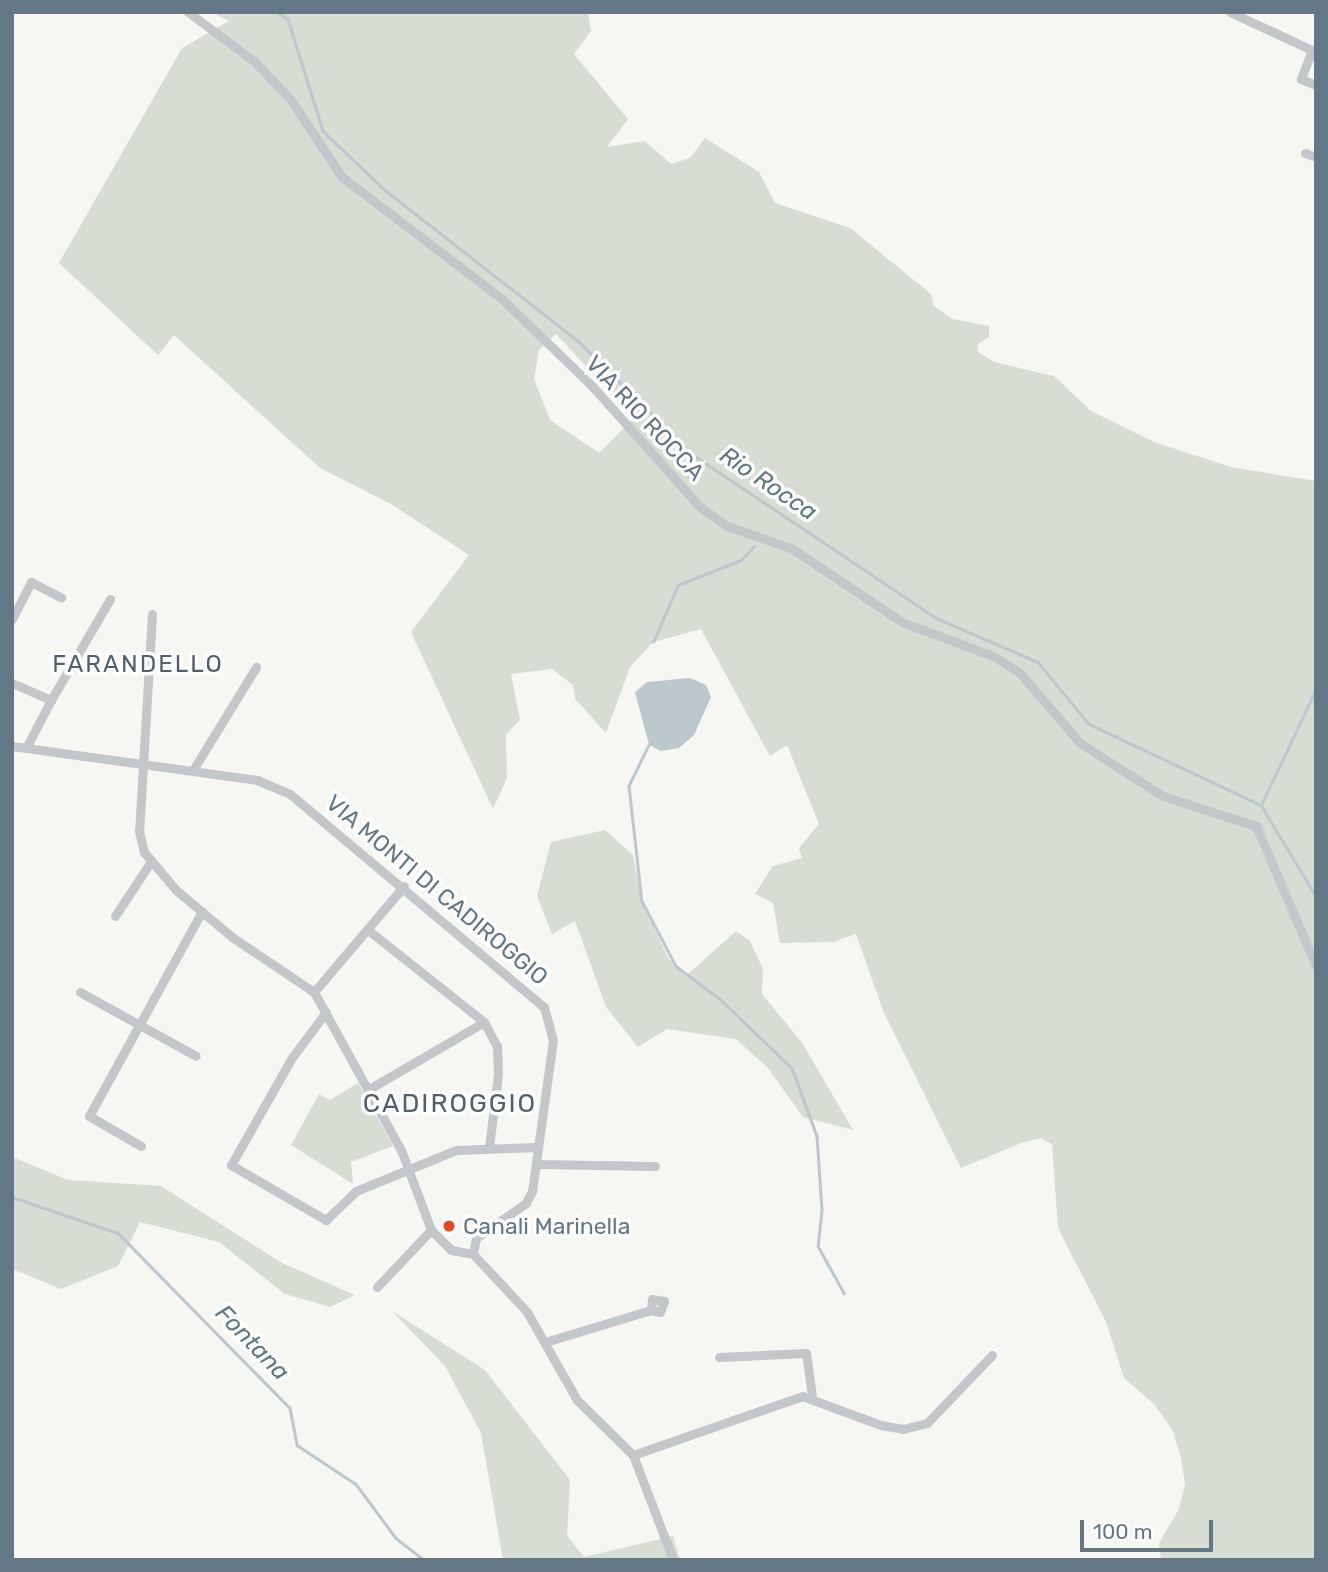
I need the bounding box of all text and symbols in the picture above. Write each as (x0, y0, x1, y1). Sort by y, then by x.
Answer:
street label: VIA RIO ROCCA (580, 350, 710, 486)
water label: Rio Rocca (714, 441, 822, 527)
district label: FARANDELLO (53, 651, 223, 679)
street label: VIA MONTI DI CADIROGGIO (320, 789, 554, 991)
district label: CADIROGGIO (364, 1088, 536, 1120)
place label: Canali Marinella (463, 1212, 630, 1240)
marker: Canali Marinella (441, 1218, 457, 1234)
water label: Fontana (209, 1299, 295, 1387)
scale bar (1083, 1506, 1216, 1550)
text: 100 m (1093, 1519, 1152, 1544)

